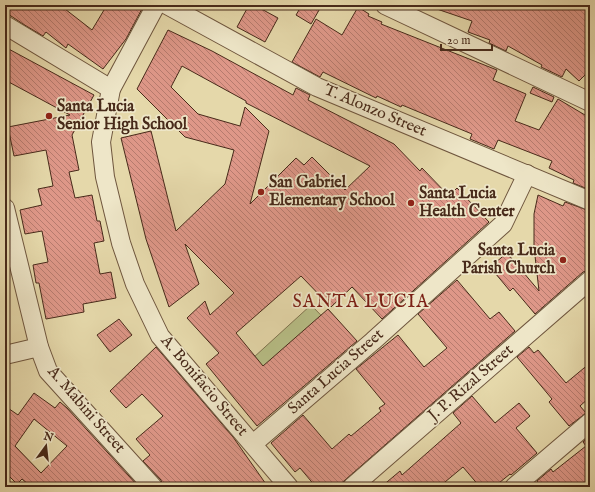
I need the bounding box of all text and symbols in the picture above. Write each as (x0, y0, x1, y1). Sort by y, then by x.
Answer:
scale bar (441, 26, 492, 52)
text: 20 m (447, 33, 470, 48)
street label: T. Alonzo Street (321, 80, 430, 142)
place label: Santa Lucia Senior High School (57, 97, 188, 135)
marker: Santa Lucia Senior High School (44, 111, 54, 121)
place label: San Gabriel Elementary School (269, 173, 395, 211)
place label: Santa Lucia Health Center (419, 184, 515, 222)
marker: San Gabriel Elementary School (256, 187, 266, 197)
marker: Santa Lucia Health Center (406, 198, 416, 208)
place label: Santa Lucia Parish Church (462, 241, 556, 279)
marker: Santa Lucia Parish Church (558, 255, 568, 265)
district label: SANTA LUCIA (293, 291, 429, 314)
street label: Santa Lucia Street (284, 325, 388, 419)
street label: A. Bonifacio Street (155, 331, 252, 441)
street label: J. P. Rizal Street (423, 340, 518, 427)
street label: A. Mabini Street (42, 362, 130, 458)
north arrow (26, 426, 66, 466)
text: N (41, 429, 55, 445)

